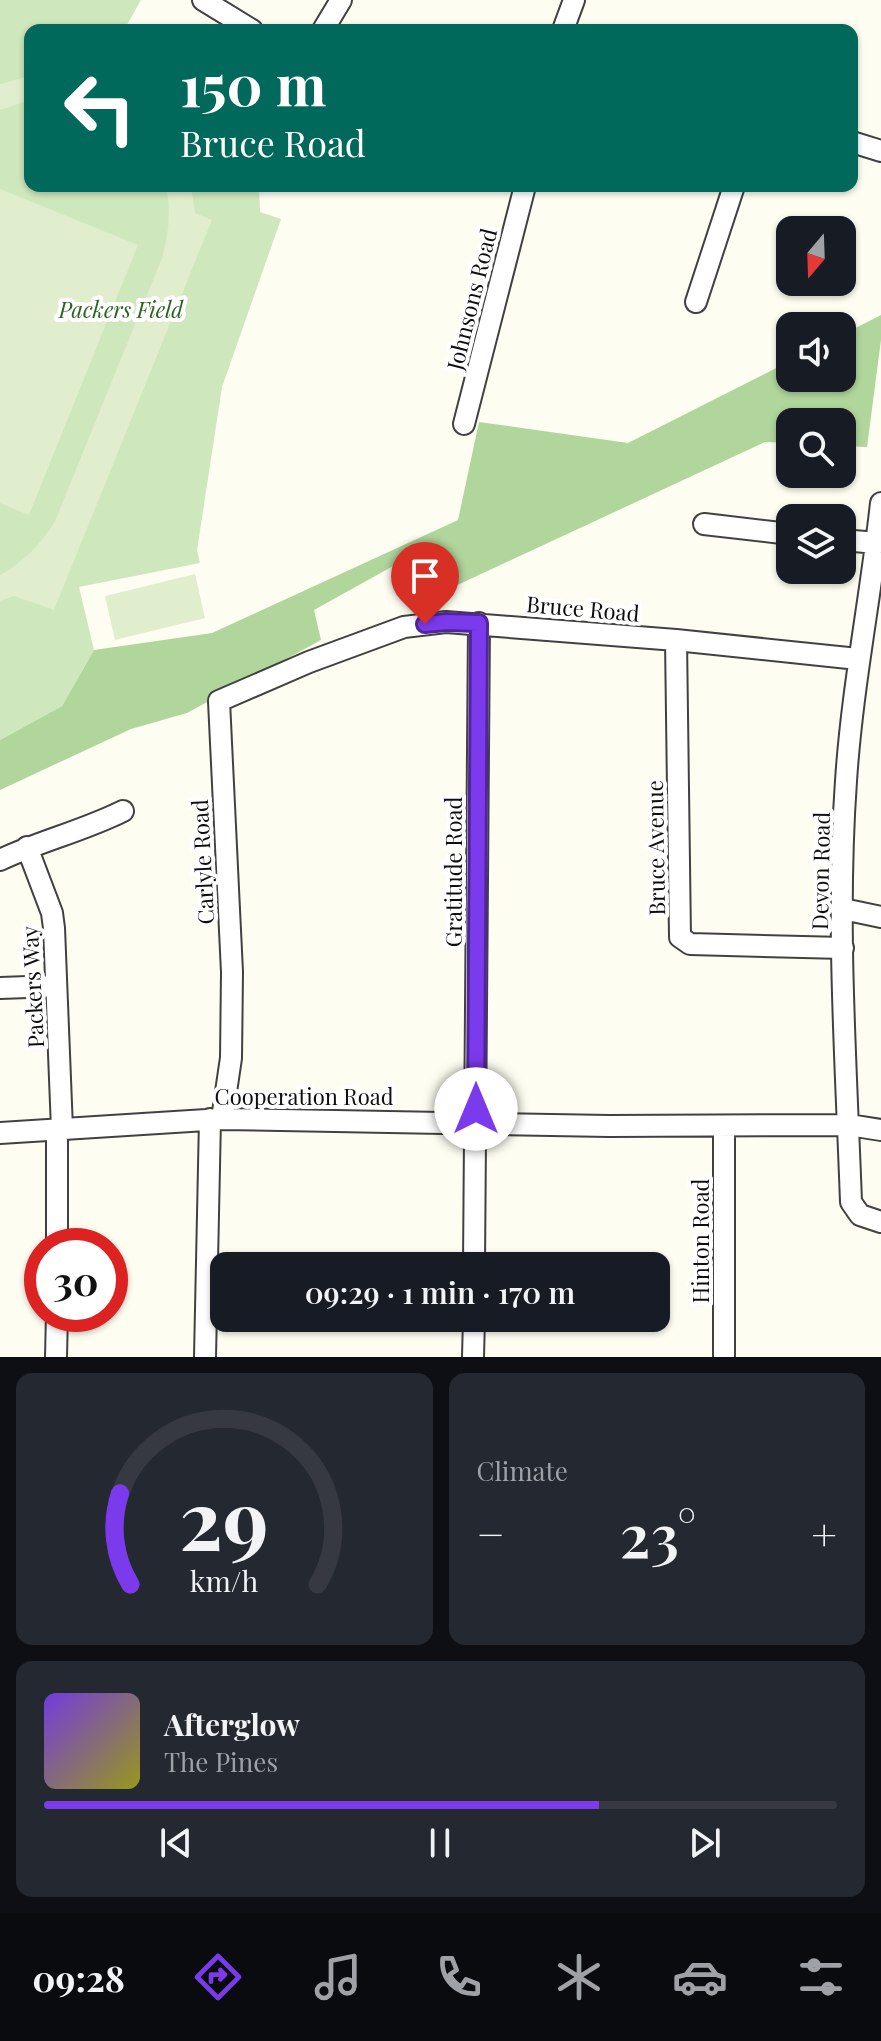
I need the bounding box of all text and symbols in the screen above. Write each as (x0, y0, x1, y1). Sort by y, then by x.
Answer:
text: 150 m (180, 46, 326, 121)
icon: left (48, 56, 152, 160)
text: Bruce Road (180, 118, 366, 166)
north arrow (776, 216, 856, 296)
map controls (776, 216, 856, 584)
street label: Johnsons Road (439, 225, 503, 374)
park label: Packers Field (58, 294, 184, 324)
button: sound (776, 312, 856, 392)
button: search (776, 408, 856, 488)
button: layers (776, 504, 856, 584)
pin (391, 542, 459, 624)
icon: arrive (403, 554, 447, 598)
street label: Bruce Road (525, 588, 641, 628)
street label: Bruce Avenue (639, 780, 671, 916)
street label: Gratitude Road (438, 797, 468, 947)
street label: Carlyle Road (184, 799, 220, 925)
street label: Devon Road (804, 811, 836, 930)
street label: Packers Way (14, 925, 50, 1049)
position arrow (434, 1067, 518, 1151)
street label: Cooperation Road (215, 1081, 394, 1111)
street label: Hinton Road (685, 1178, 715, 1303)
speed limit sign: 30 (24, 1228, 128, 1332)
text: 09:29 · 1 min · 170 m (305, 1272, 575, 1312)
text: Climate (477, 1453, 568, 1488)
text: 29 (179, 1461, 269, 1572)
text: 23° (620, 1493, 696, 1573)
text: − (477, 1503, 505, 1562)
text: + (811, 1503, 837, 1562)
text: km/h (190, 1561, 259, 1599)
text: Afterglow (164, 1704, 300, 1744)
text: The Pines (164, 1744, 278, 1779)
icon: previous (154, 1821, 198, 1865)
icon: pause (418, 1821, 462, 1865)
icon: next (683, 1821, 727, 1865)
icon: directions (190, 1949, 246, 2005)
icon: music (310, 1949, 366, 2005)
icon: phone (431, 1949, 487, 2005)
icon: climate (551, 1949, 607, 2005)
icon: car (672, 1949, 728, 2005)
icon: filters (793, 1949, 849, 2005)
text: 09:28 (32, 1953, 125, 2001)

